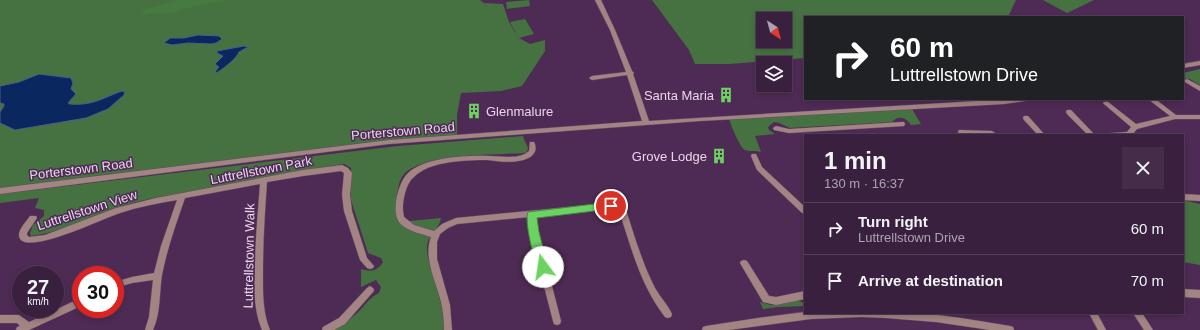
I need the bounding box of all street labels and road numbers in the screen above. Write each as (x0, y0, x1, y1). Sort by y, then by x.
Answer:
street label: Porterstown Road (351, 119, 455, 143)
street label: Luttrellstown Park (209, 153, 314, 187)
street label: Porterstown Road (28, 155, 134, 183)
street label: Luttrellstown View (35, 187, 140, 233)
street label: Luttrellstown Walk (241, 203, 257, 309)

